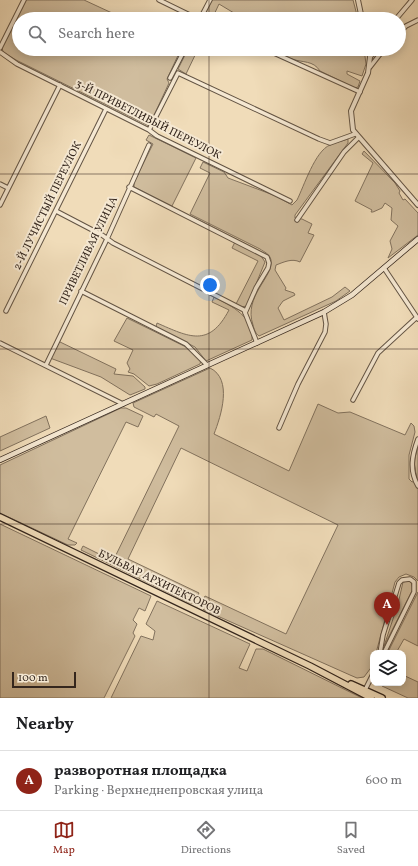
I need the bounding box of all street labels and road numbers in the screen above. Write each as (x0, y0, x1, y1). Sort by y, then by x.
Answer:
street label: 3-Й ПРИВЕТЛИВЫЙ ПЕРЕУЛОК (73, 77, 224, 164)
street label: 2-Й ЛУЧИСТЫЙ ПЕРЕУЛОК (10, 139, 86, 273)
street label: ПРИВЕТЛИВАЯ УЛИЦА (56, 194, 122, 308)
street label: БУЛЬВАР АРХИТЕКТОРОВ (95, 547, 223, 619)

